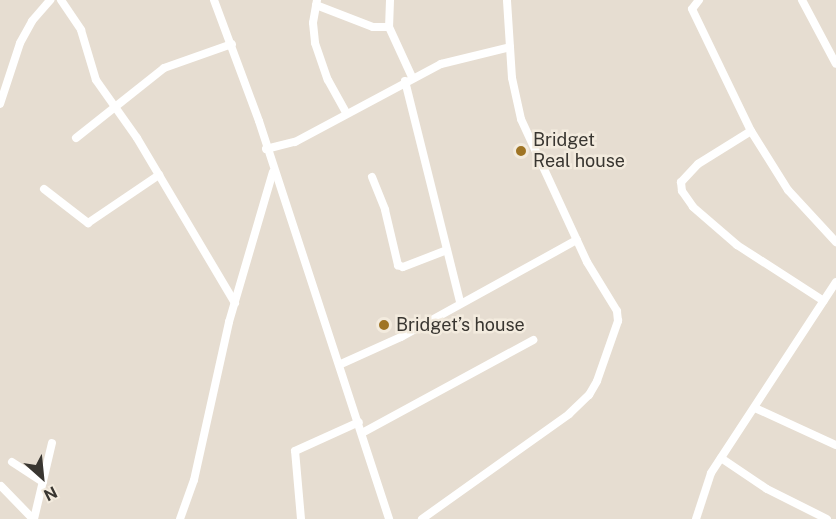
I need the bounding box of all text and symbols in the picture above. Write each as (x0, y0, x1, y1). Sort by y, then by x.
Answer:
place label: Bridget Real house (533, 130, 625, 172)
marker: Bridget Real house (514, 144, 528, 158)
place label: Bridget’s house (396, 314, 525, 336)
marker: Bridget’s house (377, 318, 391, 332)
north arrow (12, 447, 72, 507)
text: N (41, 482, 60, 505)

